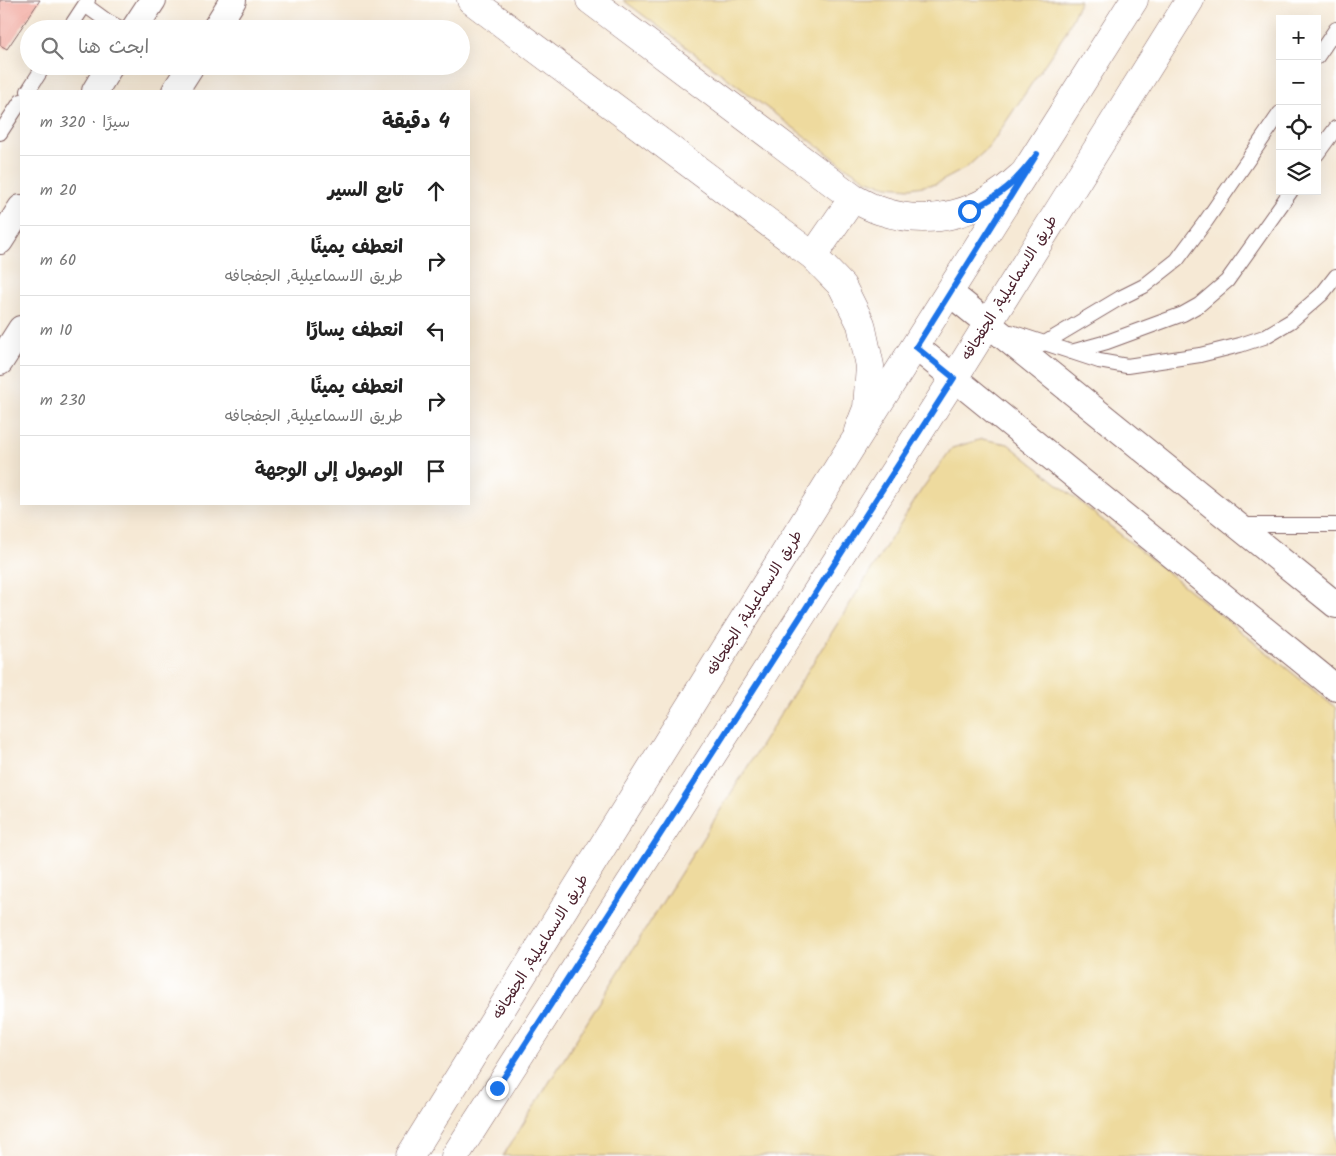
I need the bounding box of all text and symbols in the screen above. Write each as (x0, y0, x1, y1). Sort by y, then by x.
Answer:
map controls (1276, 15, 1321, 195)
button: + (1276, 15, 1321, 60)
search box (20, 20, 470, 75)
text: ابحث هنا (78, 33, 149, 63)
icon: search (38, 34, 66, 62)
button: − (1276, 60, 1321, 105)
button: locate (1276, 105, 1321, 150)
text: 4 دقيقة (382, 106, 450, 139)
text: سيرًا · 320 m (40, 110, 130, 135)
button: layers (1276, 150, 1321, 195)
text: تابع السير (328, 176, 403, 206)
icon: ahead (422, 177, 450, 205)
text: 20 m (40, 178, 76, 203)
route start (958, 200, 981, 223)
street label: طريق الاسماعيلية, الجفجافه (956, 211, 1064, 365)
text: انعطف يمينًا (311, 233, 403, 263)
icon: right (422, 247, 450, 275)
text: 60 m (40, 248, 76, 273)
text: طريق الاسماعيلية, الجفجافه (225, 264, 403, 289)
text: انعطف يسارًا (306, 316, 403, 346)
icon: left (422, 317, 450, 345)
text: 10 m (40, 318, 72, 343)
text: انعطف يمينًا (311, 373, 403, 403)
icon: right (422, 387, 450, 415)
text: 230 m (40, 388, 86, 413)
text: طريق الاسماعيلية, الجفجافه (225, 404, 403, 429)
text: الوصول إلى الوجهة (255, 456, 403, 486)
icon: arrive (422, 457, 450, 485)
street label: طريق الاسماعيلية, الجفجافه (701, 526, 809, 680)
street label: طريق الاسماعيلية, الجفجافه (487, 870, 595, 1024)
route end (486, 1077, 509, 1100)

